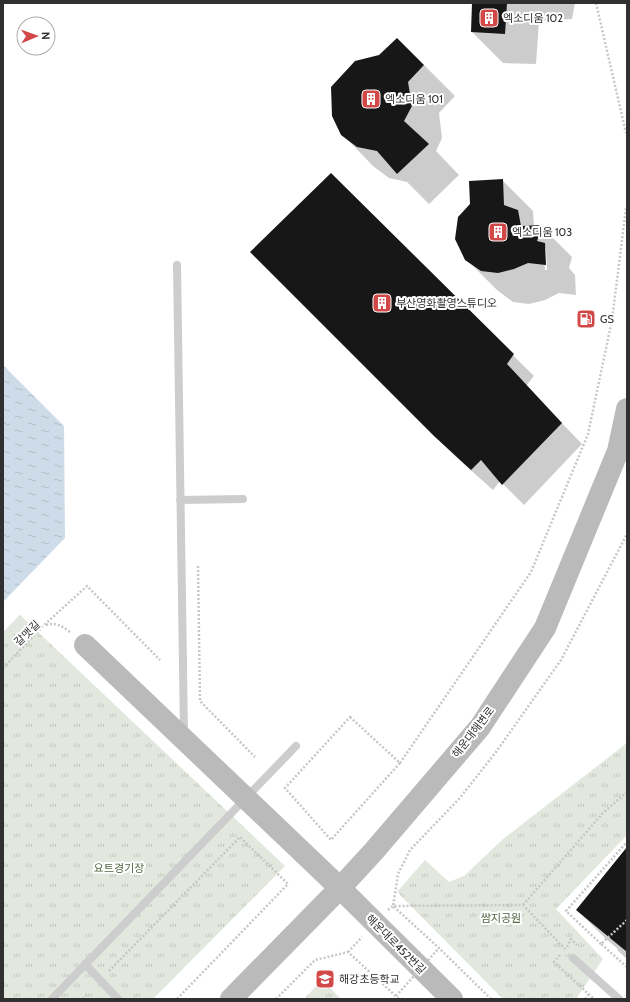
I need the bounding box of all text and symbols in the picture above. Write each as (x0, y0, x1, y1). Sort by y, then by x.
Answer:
building icon: 엑소디움 102 (478, 7, 500, 29)
place label: 엑소디움 102 (503, 11, 563, 25)
north arrow (16, 16, 56, 56)
text: N (39, 32, 53, 40)
building icon: 엑소디움 101 (360, 88, 382, 110)
place label: 엑소디움 101 (385, 92, 443, 106)
building icon: 엑소디움 103 (487, 221, 509, 243)
place label: 엑소디움 103 (512, 225, 572, 239)
building icon: 부산영화촬영스튜디오 (371, 292, 393, 314)
place label: 부산영화촬영스튜디오 (396, 296, 497, 310)
fuel station icon: GS (575, 308, 597, 330)
place label: GS (600, 312, 614, 326)
street label: 갈맷길 (11, 617, 43, 649)
street label: 해운대해변로 (449, 704, 497, 760)
park label: 요트경기장 (94, 861, 144, 875)
street label: 해운대로452번길 (363, 911, 429, 977)
park label: 쌈지공원 (481, 911, 521, 925)
school or university icon: 해강초등학교 (314, 968, 336, 990)
place label: 해강초등학교 (339, 972, 400, 986)

